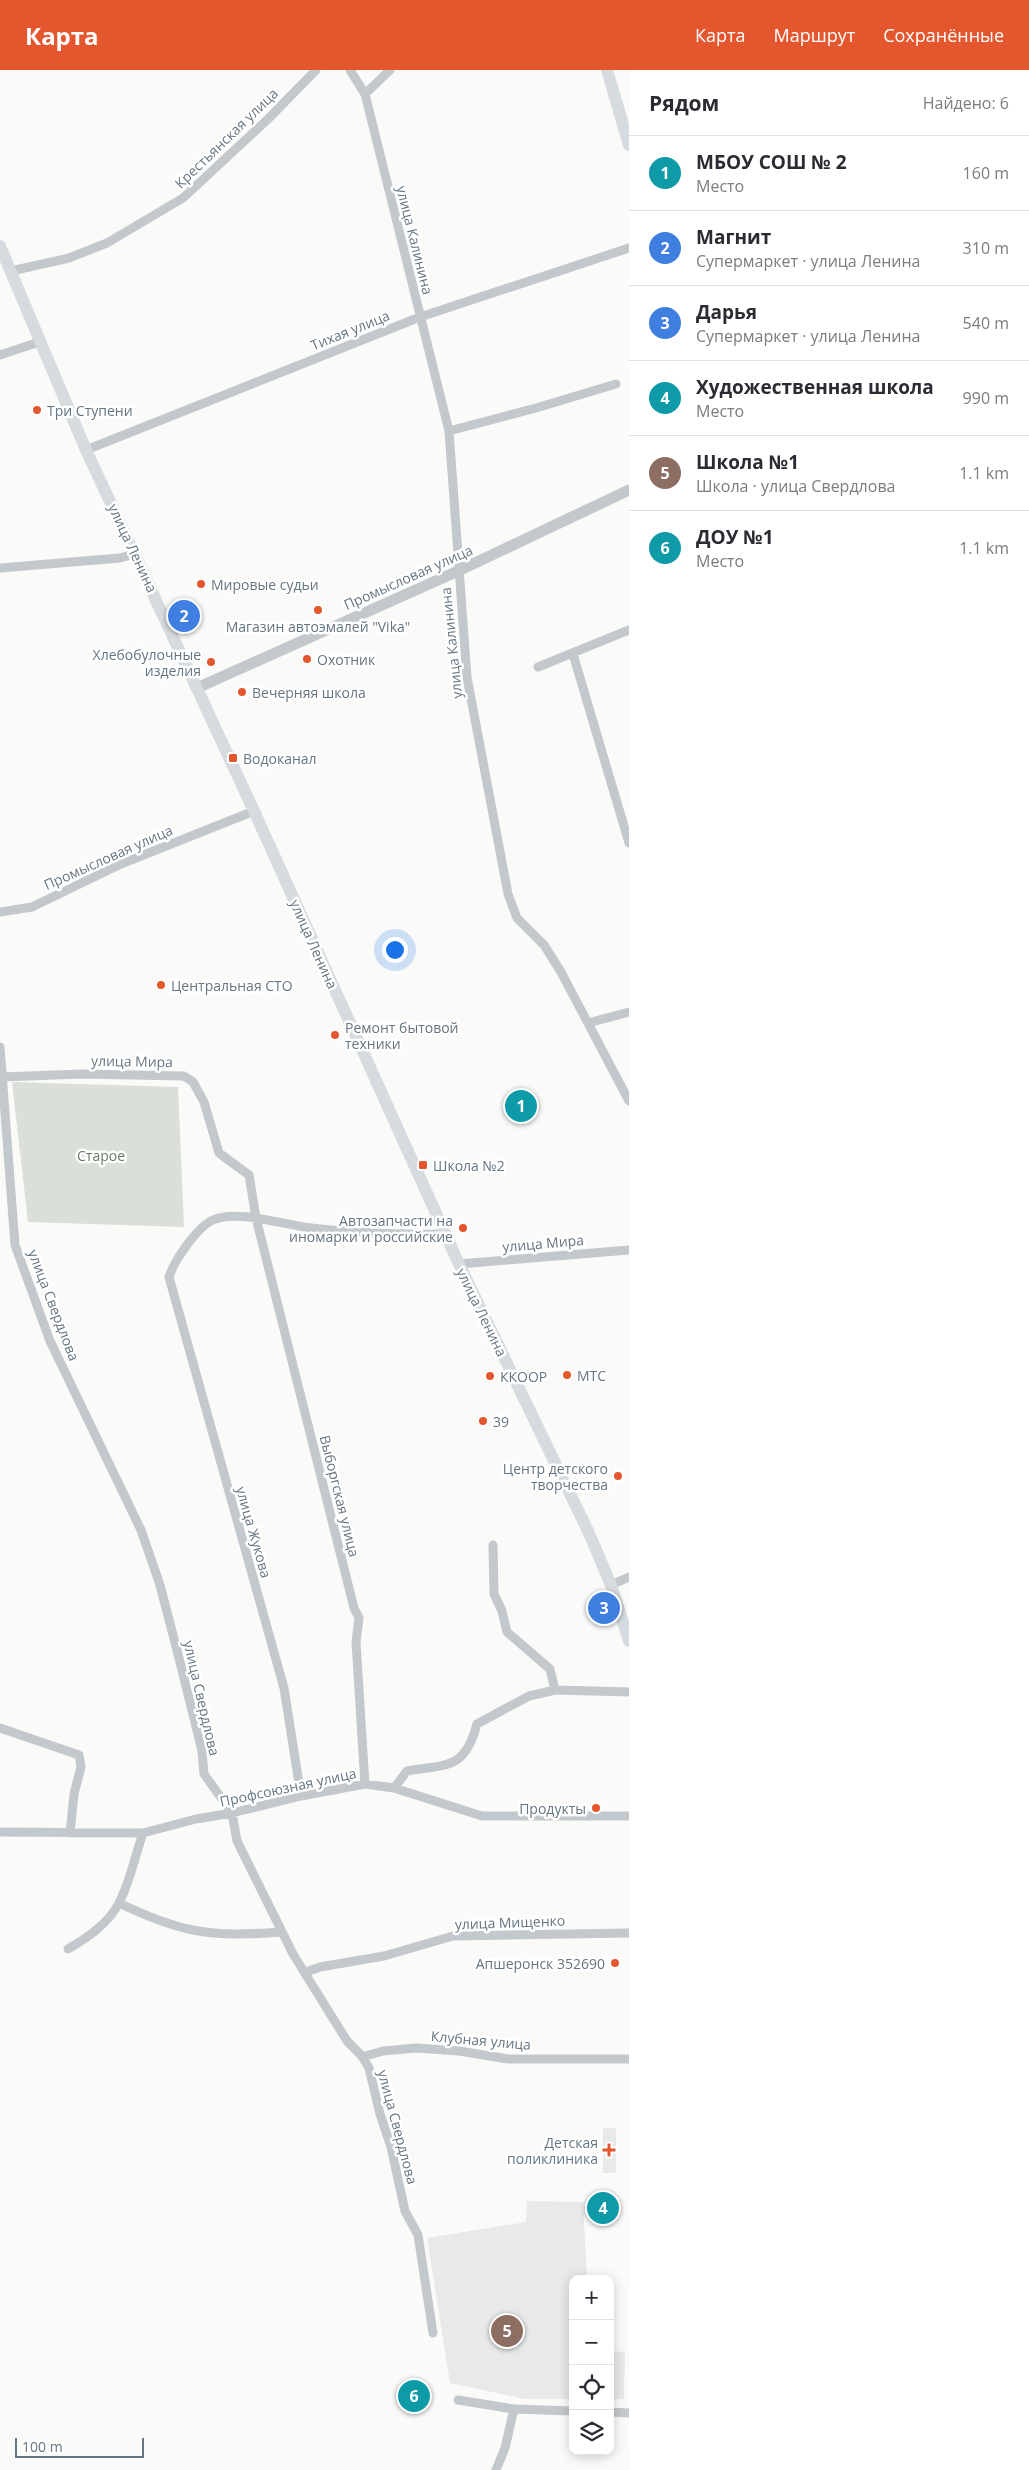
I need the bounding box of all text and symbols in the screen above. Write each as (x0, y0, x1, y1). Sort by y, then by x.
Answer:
text: Карта (25, 19, 99, 52)
text: Карта (695, 23, 745, 47)
text: Маршрут (773, 23, 855, 47)
text: Сохранённые (883, 23, 1004, 47)
street label: Крестьянская улица (170, 84, 282, 192)
text: Рядом (649, 89, 719, 117)
text: Найдено: 6 (923, 92, 1009, 114)
text: МБОУ СОШ № 2 (696, 149, 847, 175)
text: 1 (660, 162, 670, 184)
text: 160 m (963, 162, 1009, 184)
text: Место (696, 175, 744, 197)
street label: улица Калинина (392, 183, 438, 297)
text: Магнит (696, 224, 771, 250)
text: 2 (660, 237, 670, 259)
text: 310 m (963, 237, 1009, 259)
text: Супермаркет · улица Ленина (696, 250, 920, 272)
text: Дарья (696, 299, 757, 325)
street label: Тихая улица (308, 306, 392, 354)
text: 3 (660, 312, 670, 334)
text: 540 m (963, 312, 1009, 334)
text: Супермаркет · улица Ленина (696, 325, 920, 347)
text: Художественная школа (696, 374, 934, 400)
text: 4 (660, 387, 670, 409)
text: 990 m (963, 387, 1009, 409)
text: Место (696, 400, 744, 422)
place label: Три Ступени (47, 401, 133, 420)
marker: Три Ступени (31, 404, 43, 416)
text: Школа №1 (696, 449, 799, 475)
text: 5 (660, 462, 670, 484)
text: 1.1 km (959, 462, 1009, 484)
text: Школа · улица Свердлова (696, 475, 895, 497)
street label: улица Ленина (104, 500, 162, 596)
text: ДОУ №1 (696, 524, 774, 550)
text: 6 (660, 537, 670, 559)
text: 1.1 km (959, 537, 1009, 559)
street label: Промысловая улица (341, 540, 475, 614)
text: Место (696, 550, 744, 572)
place label: Мировые судьи (211, 575, 319, 594)
marker: Мировые судьи (195, 578, 207, 590)
street label: улица Калинина (436, 586, 466, 700)
pin: 2 (168, 597, 200, 635)
marker: Магазин автоэмалей "Vika" (312, 604, 324, 616)
place label: Магазин автоэмалей "Vika" (226, 617, 410, 636)
place label: Хлебобулочные изделия (93, 645, 201, 680)
place label: Охотник (317, 650, 376, 669)
marker: Охотник (301, 653, 313, 665)
marker: Хлебобулочные изделия (205, 656, 217, 668)
place label: Вечерняя школа (252, 683, 366, 702)
marker: Вечерняя школа (236, 686, 248, 698)
place label: Водоканал (243, 749, 317, 768)
marker: Водоканал (227, 752, 239, 764)
street label: Промысловая улица (41, 820, 175, 894)
street label: улица Ленина (286, 896, 342, 992)
your location (382, 937, 408, 963)
place label: Центральная СТО (171, 976, 293, 995)
marker: Центральная СТО (155, 979, 167, 991)
place label: Ремонт бытовой техники (345, 1018, 459, 1053)
marker: Ремонт бытовой техники (329, 1029, 341, 1041)
street label: улица Мира (91, 1051, 173, 1071)
pin: 1 (505, 1087, 537, 1125)
park label: Старое (77, 1146, 125, 1165)
place label: Школа №2 (433, 1156, 505, 1175)
marker: Школа №2 (417, 1159, 429, 1171)
place label: Автозапчасти на иномарки и российские (289, 1211, 453, 1246)
marker: Автозапчасти на иномарки и российские (457, 1222, 469, 1234)
street label: улица Мира (501, 1230, 585, 1256)
street label: улица Свердлова (24, 1247, 84, 1363)
street label: улица Ленина (452, 1265, 512, 1359)
place label: МТС (577, 1366, 606, 1385)
place label: ККООР (500, 1367, 547, 1386)
marker: МТС (561, 1369, 573, 1381)
marker: ККООР (484, 1370, 496, 1382)
place label: 39 (493, 1412, 509, 1431)
marker: 39 (477, 1415, 489, 1427)
street label: Выборгская улица (316, 1433, 364, 1559)
place label: Центр детского творчества (503, 1459, 608, 1494)
marker: Центр детского творчества (612, 1470, 624, 1482)
street label: улица Жукова (232, 1484, 276, 1580)
pin: 3 (588, 1589, 620, 1627)
street label: улица Свердлова (180, 1639, 224, 1757)
street label: Профсоюзная улица (218, 1763, 358, 1811)
place label: Продукты (519, 1799, 586, 1818)
marker: Продукты (590, 1802, 602, 1814)
street label: улица Мищенко (454, 1911, 566, 1933)
place label: Апшеронск 352690 (476, 1954, 605, 1973)
marker: Апшеронск 352690 (609, 1957, 621, 1969)
street label: Клубная улица (430, 2026, 532, 2054)
street label: улица Свердлова (374, 2068, 422, 2186)
place label: Детская поликлиника (507, 2133, 598, 2168)
marker: Детская поликлиника (602, 2143, 616, 2157)
pin: 4 (587, 2189, 619, 2227)
map controls (569, 2275, 614, 2455)
button: + (569, 2275, 614, 2320)
pin: 5 (491, 2312, 523, 2350)
button: − (569, 2320, 614, 2365)
button: locate (569, 2365, 614, 2410)
pin: 6 (398, 2377, 430, 2415)
button: layers (569, 2410, 614, 2455)
scale bar (15, 2435, 144, 2458)
text: 100 m (22, 2437, 63, 2456)

